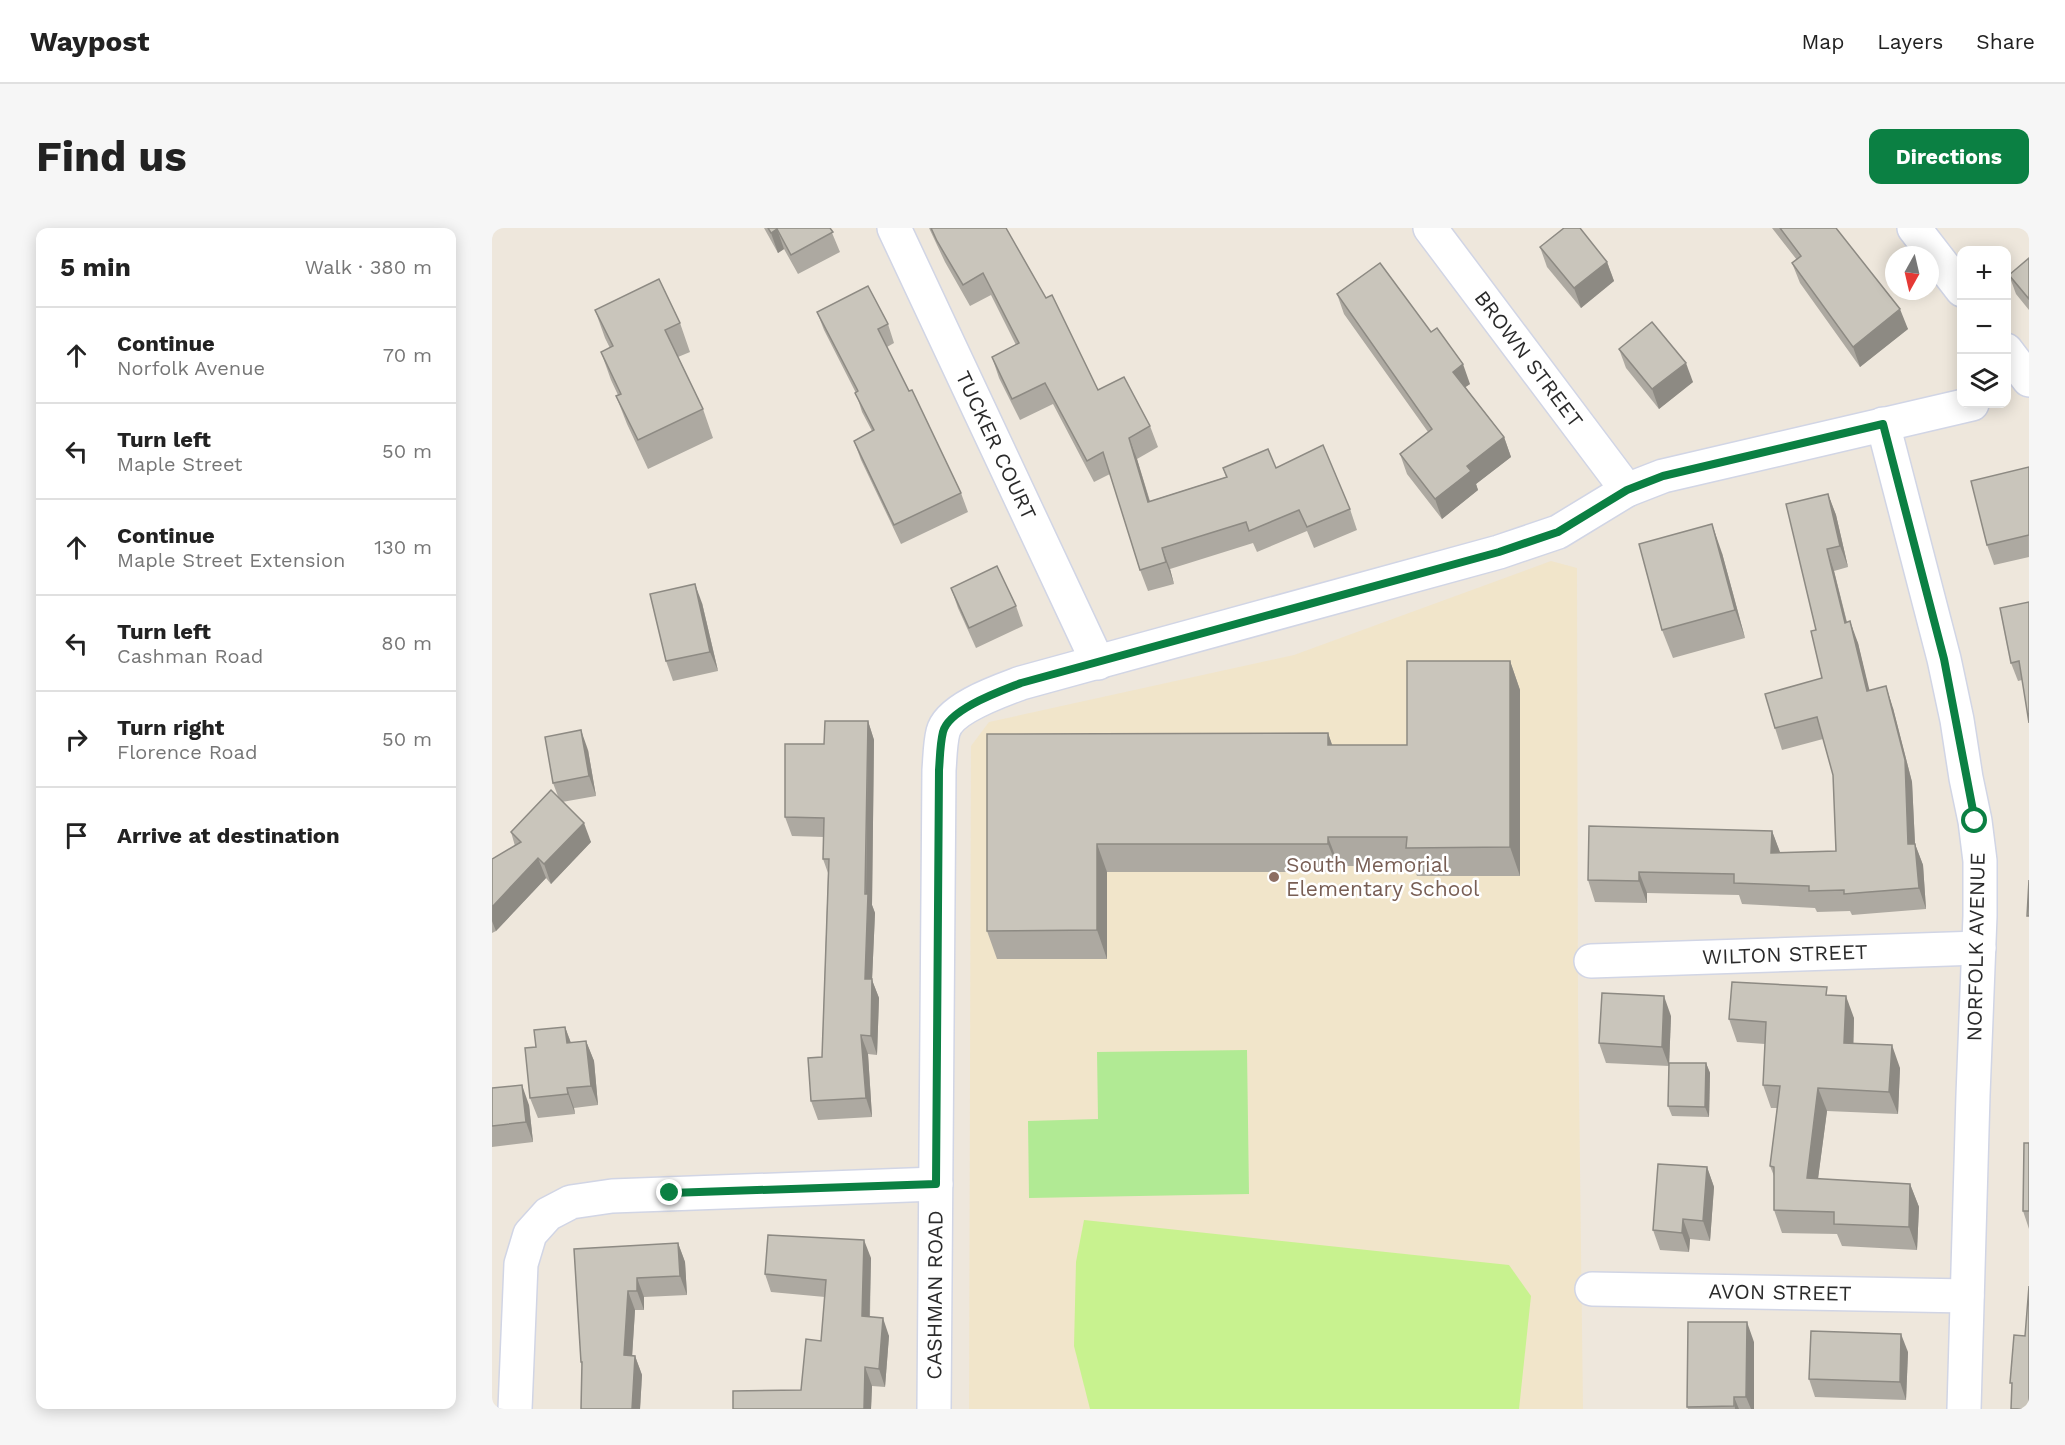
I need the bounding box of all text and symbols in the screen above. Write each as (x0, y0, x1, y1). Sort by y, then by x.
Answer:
text: Waypost (30, 25, 149, 58)
text: Map (1801, 29, 1844, 54)
text: Layers (1877, 29, 1943, 54)
text: Share (1976, 29, 2035, 54)
button: Directions (1869, 129, 2029, 184)
text: Find us (36, 132, 187, 181)
north arrow (1885, 246, 1939, 300)
map controls (1957, 246, 2011, 408)
button: + (1957, 246, 2011, 300)
text: 5 min (60, 252, 131, 282)
text: Walk · 380 m (305, 255, 432, 279)
street label: BROWN STREET (1469, 285, 1589, 432)
button: − (1957, 300, 2011, 354)
text: Continue (117, 331, 215, 356)
icon: ahead (60, 339, 93, 372)
text: 70 m (383, 343, 432, 367)
button: layers (1957, 354, 2011, 408)
text: Norfolk Avenue (117, 356, 265, 380)
street label: TUCKER COURT (951, 367, 1042, 524)
text: Turn left (117, 427, 211, 452)
icon: left (60, 435, 93, 468)
text: 50 m (382, 439, 432, 463)
text: Maple Street (117, 452, 243, 476)
text: Continue (117, 523, 215, 548)
icon: ahead (60, 531, 93, 564)
text: 130 m (374, 535, 432, 559)
text: Maple Street Extension (117, 548, 345, 572)
text: Turn left (117, 619, 211, 644)
icon: left (60, 627, 93, 660)
text: 80 m (381, 631, 432, 655)
text: Cashman Road (117, 644, 263, 668)
text: Turn right (117, 715, 224, 740)
icon: right (60, 723, 93, 756)
text: 50 m (382, 727, 432, 751)
text: Florence Road (117, 740, 257, 764)
route start (1961, 807, 1987, 833)
icon: arrive (60, 819, 93, 852)
text: Arrive at destination (117, 823, 340, 848)
place label: South Memorial Elementary School (1286, 852, 1480, 901)
street label: NORFOLK AVENUE (1961, 852, 1990, 1042)
marker: South Memorial Elementary School (1267, 870, 1281, 884)
street label: WILTON STREET (1702, 939, 1868, 969)
route end (656, 1179, 682, 1205)
street label: CASHMAN ROAD (921, 1210, 948, 1380)
street label: AVON STREET (1708, 1278, 1852, 1306)

